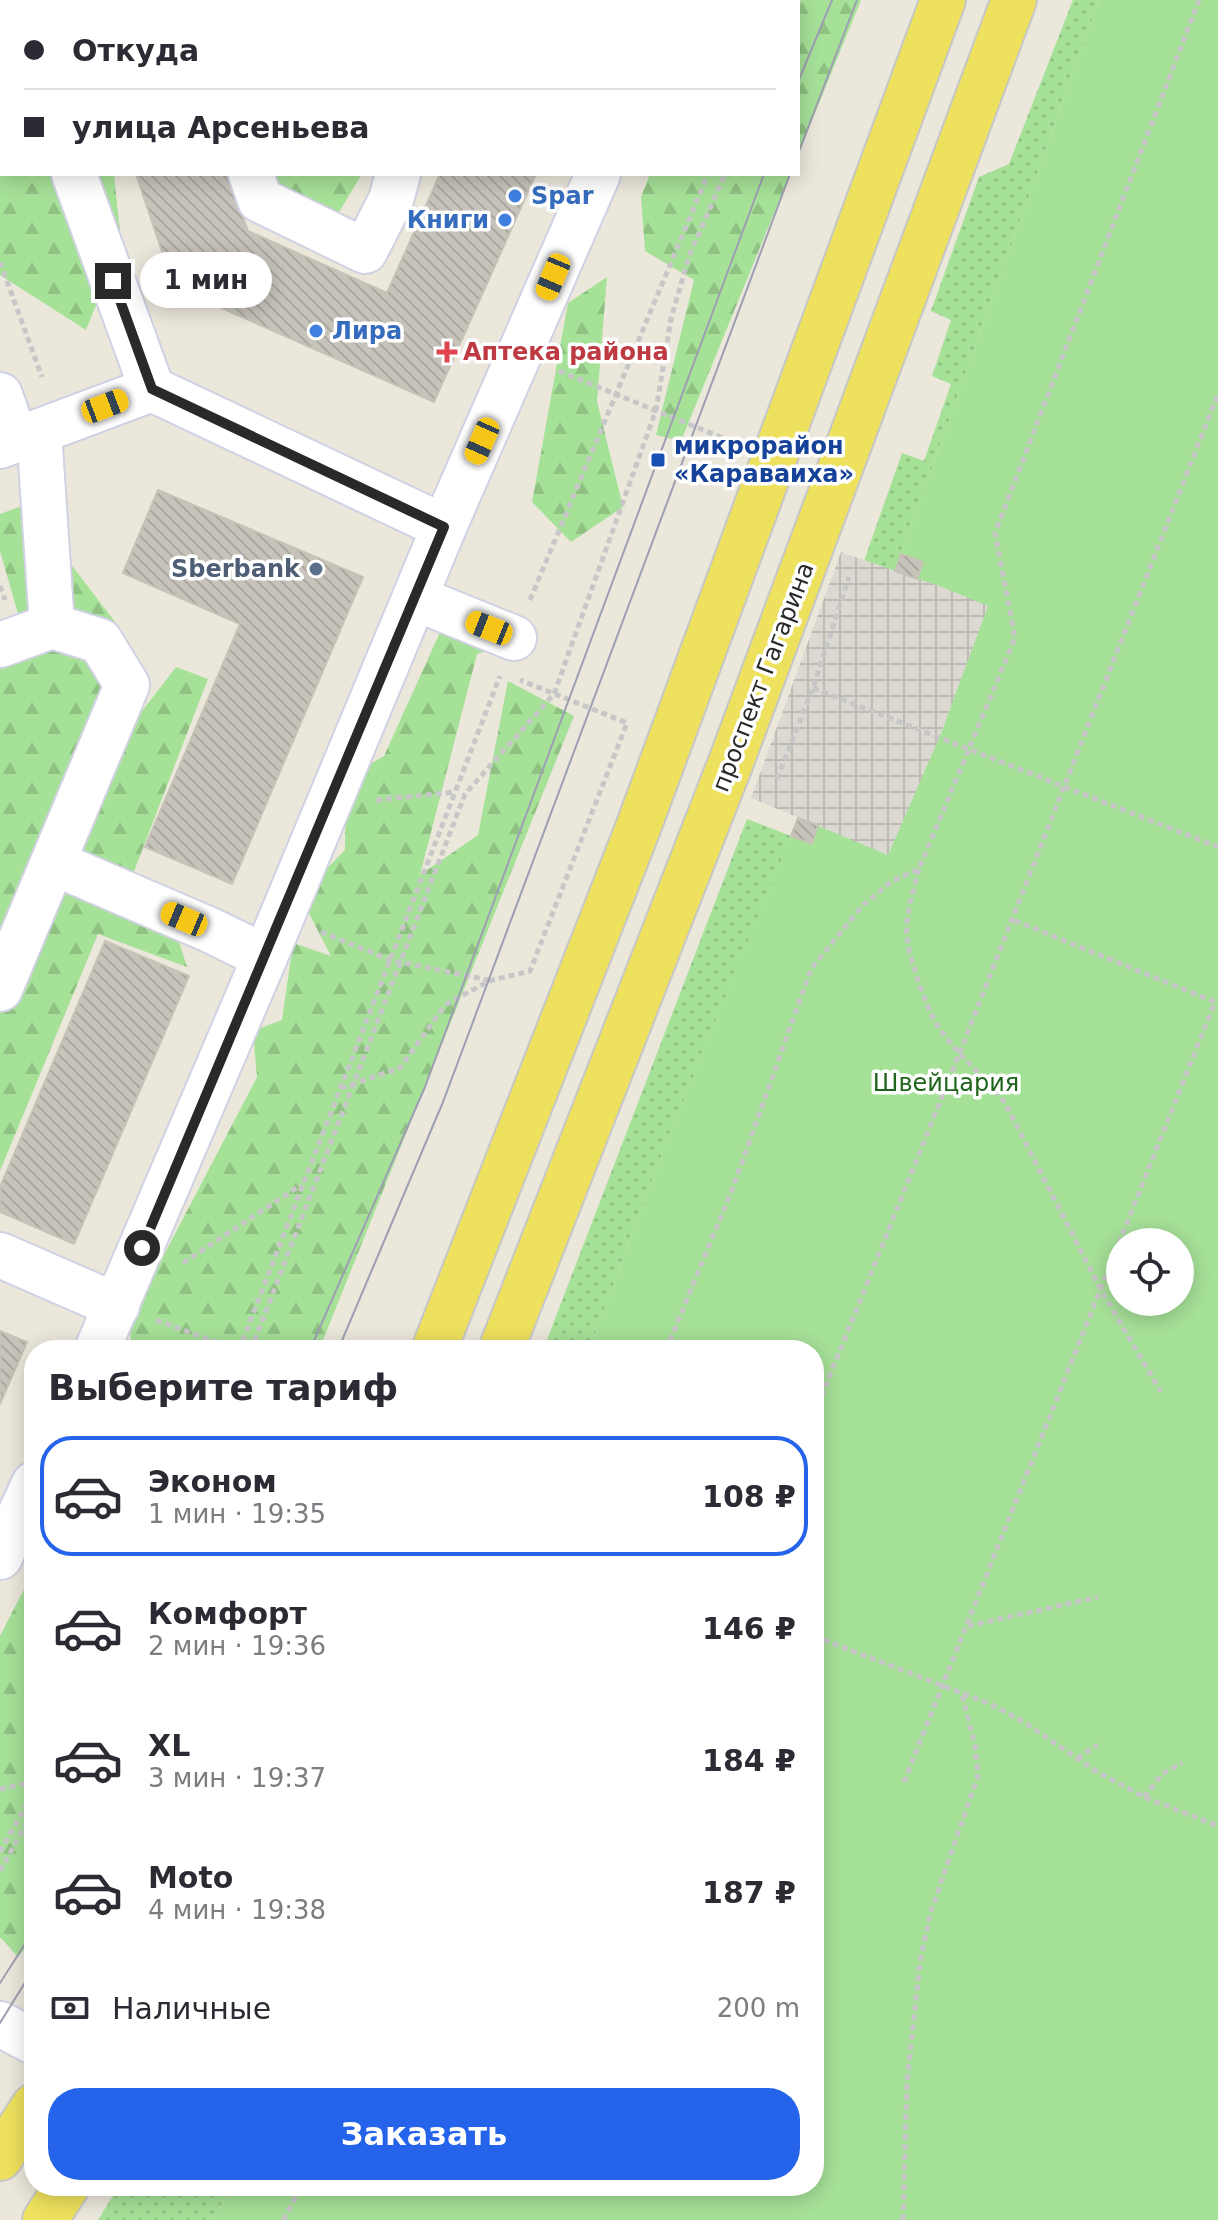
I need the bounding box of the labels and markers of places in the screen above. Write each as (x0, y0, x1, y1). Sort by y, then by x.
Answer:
place label: Spar (531, 182, 594, 210)
marker: Spar (506, 187, 524, 205)
place label: Книги (407, 206, 489, 234)
marker: Книги (496, 211, 514, 229)
place label: Лира (332, 317, 402, 345)
marker: Лира (307, 322, 325, 340)
place label: Аптека района (463, 338, 669, 366)
marker: Аптека района (438, 343, 456, 361)
place label: микрорайон «Караваиха» (674, 432, 854, 488)
marker: микрорайон «Караваиха» (649, 451, 667, 469)
place label: Sberbank (171, 555, 301, 583)
marker: Sberbank (307, 560, 325, 578)

